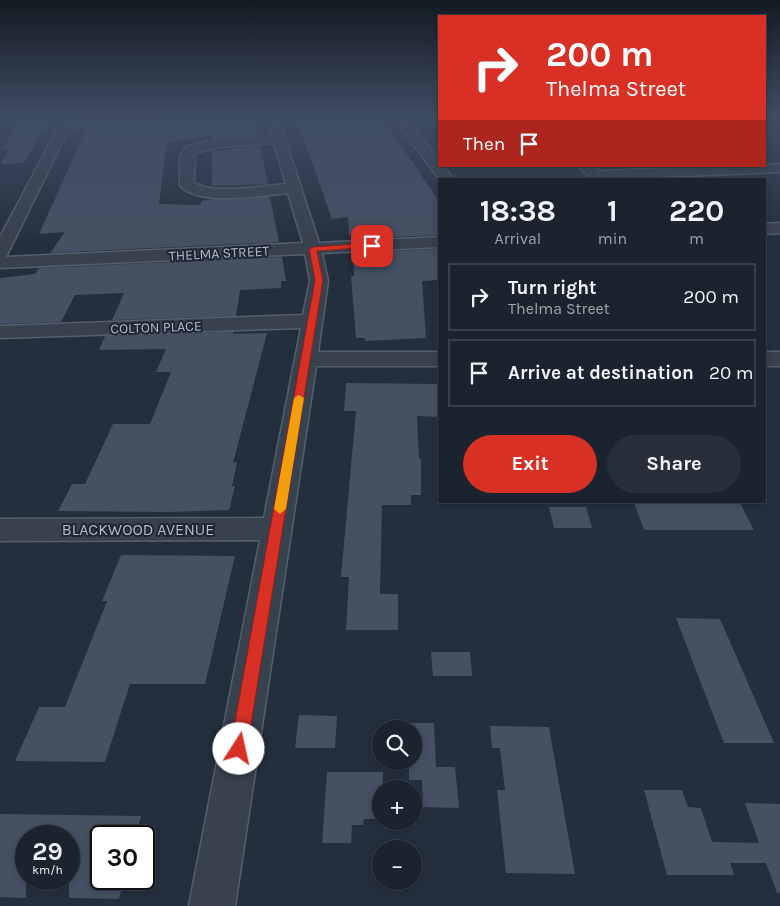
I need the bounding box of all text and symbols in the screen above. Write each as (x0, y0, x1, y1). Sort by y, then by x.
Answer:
text: 200 m (546, 34, 654, 75)
icon: right (463, 35, 528, 100)
text: Thelma Street (546, 76, 686, 102)
icon: arrive (515, 130, 543, 158)
text: Then (463, 133, 505, 155)
text: 18:38 (480, 193, 556, 229)
text: 1 (607, 193, 618, 229)
text: 220 (669, 193, 724, 229)
pin (351, 225, 393, 267)
text: Arrival (494, 229, 541, 248)
text: min (598, 229, 627, 248)
text: m (689, 229, 704, 248)
icon: arrive (358, 232, 386, 260)
street label: THELMA STREET (168, 242, 270, 265)
text: Turn right (508, 277, 597, 299)
icon: right (465, 283, 493, 311)
text: 200 m (683, 286, 739, 308)
text: Thelma Street (508, 299, 610, 318)
street label: COLTON PLACE (110, 317, 202, 338)
icon: arrive (465, 359, 493, 387)
text: Arrive at destination (508, 362, 694, 384)
text: 20 m (709, 362, 754, 384)
button: Exit (463, 435, 597, 493)
button: Share (607, 435, 741, 493)
street label: BLACKWOOD AVENUE (62, 520, 214, 539)
map controls (372, 720, 422, 890)
button: search (372, 720, 422, 770)
position arrow (212, 722, 264, 774)
button: + (372, 780, 422, 830)
speed limit sign: 30 (90, 825, 155, 890)
text: 29 (32, 837, 63, 866)
button: − (372, 840, 422, 890)
text: km/h (32, 863, 63, 877)

